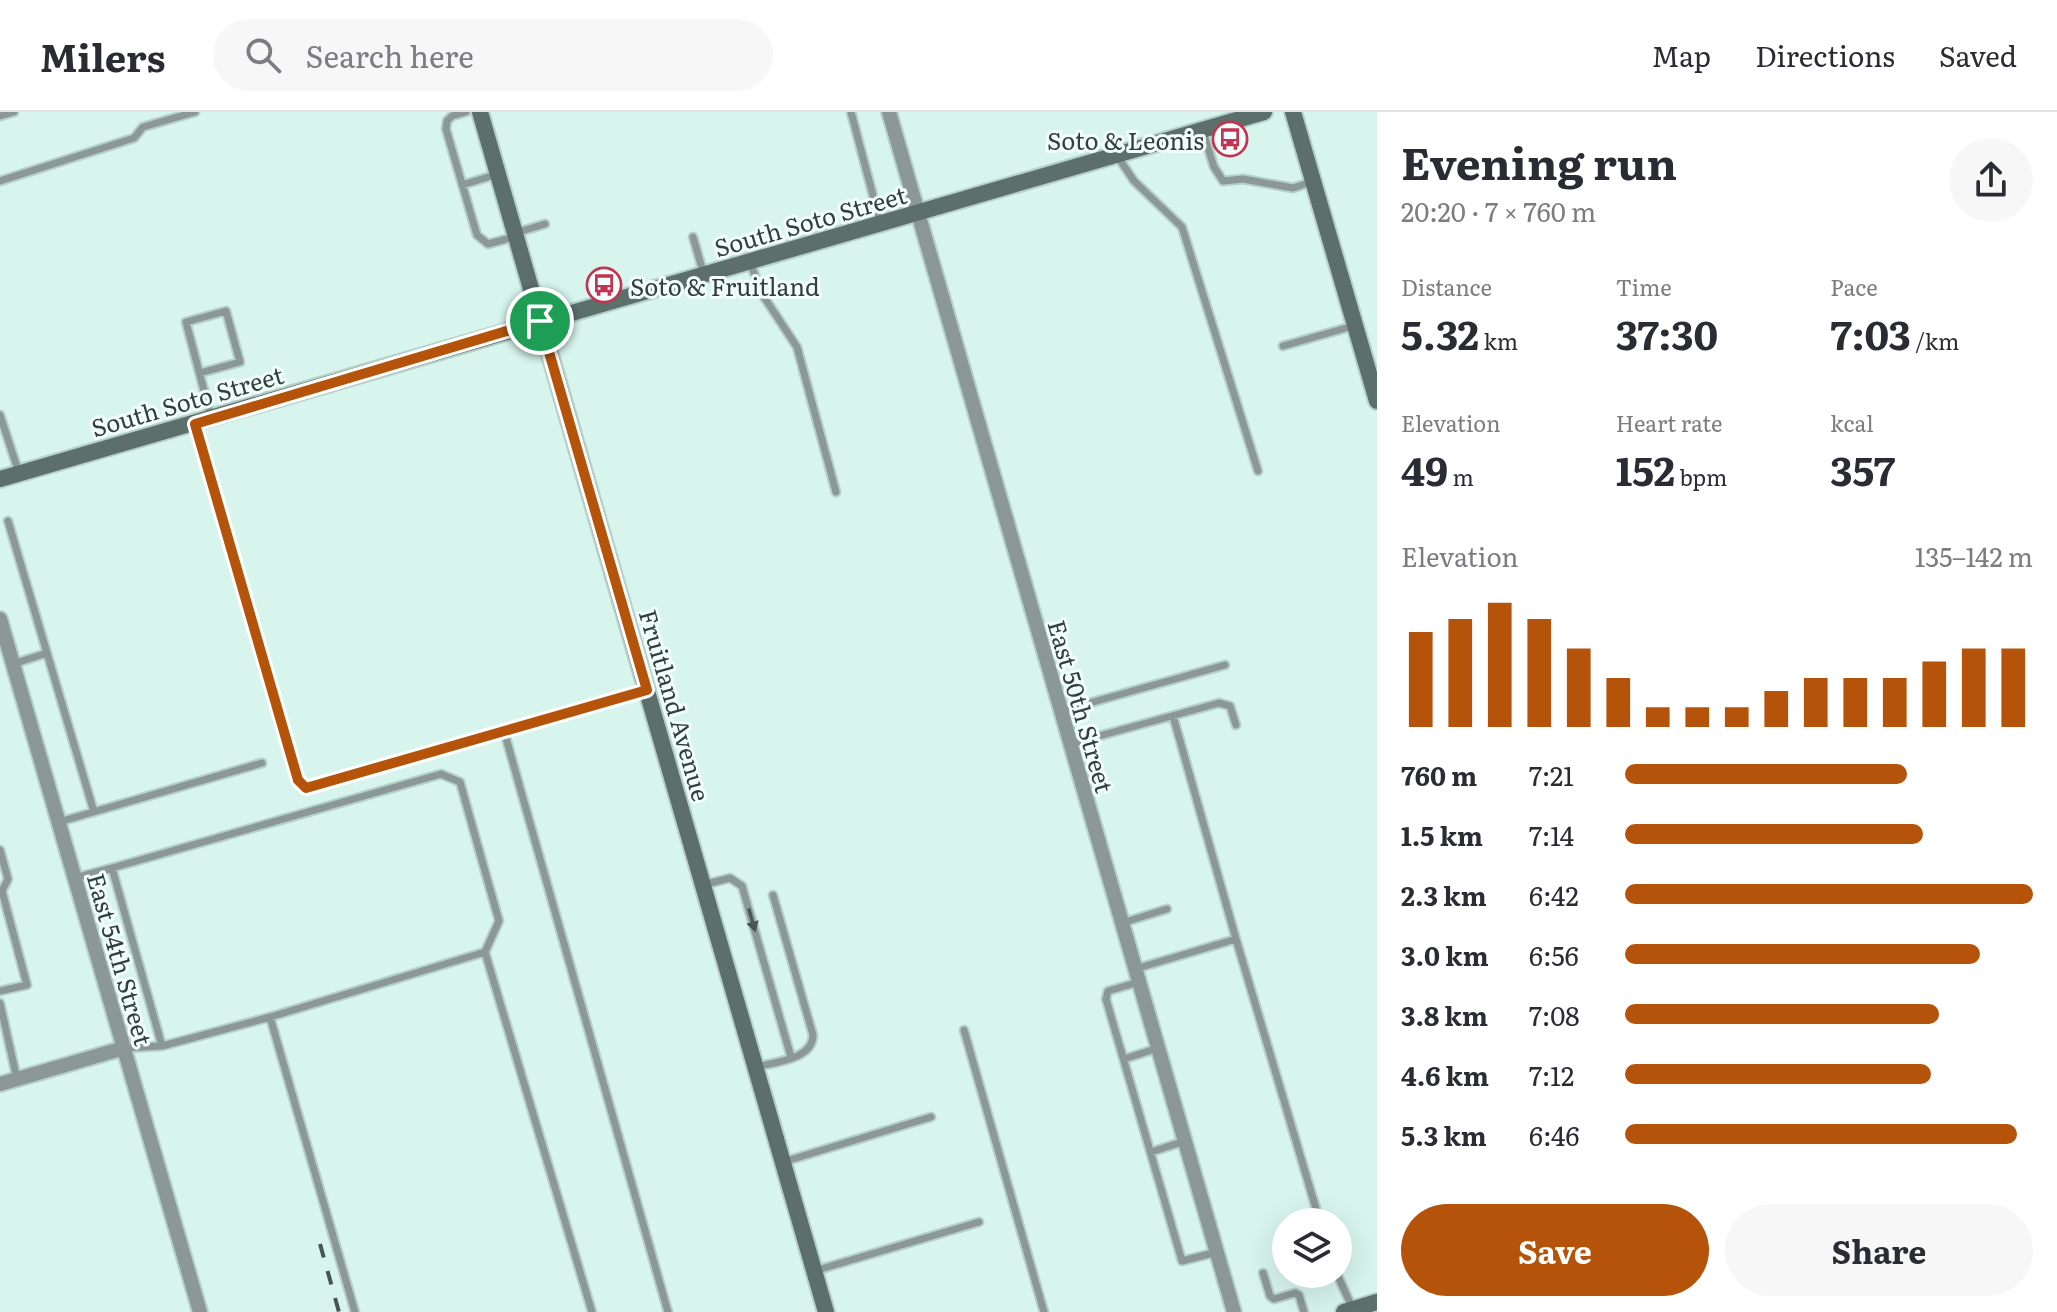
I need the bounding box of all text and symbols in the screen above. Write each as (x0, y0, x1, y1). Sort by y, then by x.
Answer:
search box (213, 19, 773, 91)
text: Milers (40, 27, 165, 84)
icon: search (241, 33, 285, 77)
text: Search here (305, 33, 474, 77)
text: Map (1652, 34, 1711, 76)
text: Directions (1755, 34, 1895, 76)
text: Saved (1939, 34, 2017, 76)
bus stop icon: Soto & Leonis (1211, 120, 1249, 158)
place label: Soto & Leonis (1047, 122, 1204, 157)
text: Evening run (1401, 128, 1677, 194)
button: share (1949, 138, 2033, 222)
street label: South Soto Street (710, 176, 910, 264)
text: 20:20 · 7 × 760 m (1401, 191, 1596, 230)
bus stop icon: Soto & Fruitland (585, 266, 623, 304)
place label: Soto & Fruitland (630, 268, 820, 303)
text: Distance (1401, 270, 1492, 303)
text: Time (1616, 270, 1672, 303)
text: Pace (1830, 270, 1878, 303)
pin (506, 287, 574, 355)
icon: arrive (518, 299, 562, 343)
text: 5.32 (1401, 303, 1479, 362)
text: 37:30 (1616, 303, 1718, 362)
text: 7:03 (1830, 303, 1911, 362)
text: km (1479, 324, 1518, 357)
text: /km (1911, 324, 1959, 357)
street label: South Soto Street (87, 356, 287, 444)
text: Elevation (1401, 406, 1500, 439)
text: Heart rate (1616, 406, 1722, 439)
text: kcal (1830, 406, 1874, 439)
text: 49 (1401, 439, 1448, 498)
text: 152 (1616, 439, 1675, 498)
text: 357 (1830, 439, 1895, 498)
text: m (1448, 460, 1474, 493)
text: bpm (1675, 460, 1727, 493)
text: Elevation (1401, 536, 1519, 575)
text: 135–142 m (1915, 536, 2033, 575)
street label: Fruitland Avenue (632, 605, 720, 805)
street label: East 50th Street (1041, 616, 1123, 797)
text: 760 m (1401, 755, 1477, 794)
text: 7:21 (1529, 755, 1574, 794)
text: 1.5 km (1401, 815, 1483, 854)
text: 7:14 (1529, 815, 1574, 854)
street label: East 54th Street (80, 869, 162, 1049)
text: 2.3 km (1401, 875, 1487, 914)
text: 6:42 (1529, 875, 1579, 914)
one-way arrow (746, 909, 759, 933)
text: 3.0 km (1401, 935, 1489, 974)
text: 6:56 (1529, 935, 1579, 974)
text: 3.8 km (1401, 995, 1488, 1034)
text: 7:08 (1529, 995, 1580, 1034)
text: 4.6 km (1401, 1055, 1489, 1094)
text: 7:12 (1529, 1055, 1574, 1094)
text: 5.3 km (1401, 1115, 1487, 1154)
text: 6:46 (1529, 1115, 1579, 1154)
button: Save (1401, 1204, 1709, 1296)
button: Share (1725, 1204, 2033, 1296)
map controls (1272, 1208, 1352, 1288)
button: layers (1272, 1208, 1352, 1288)

